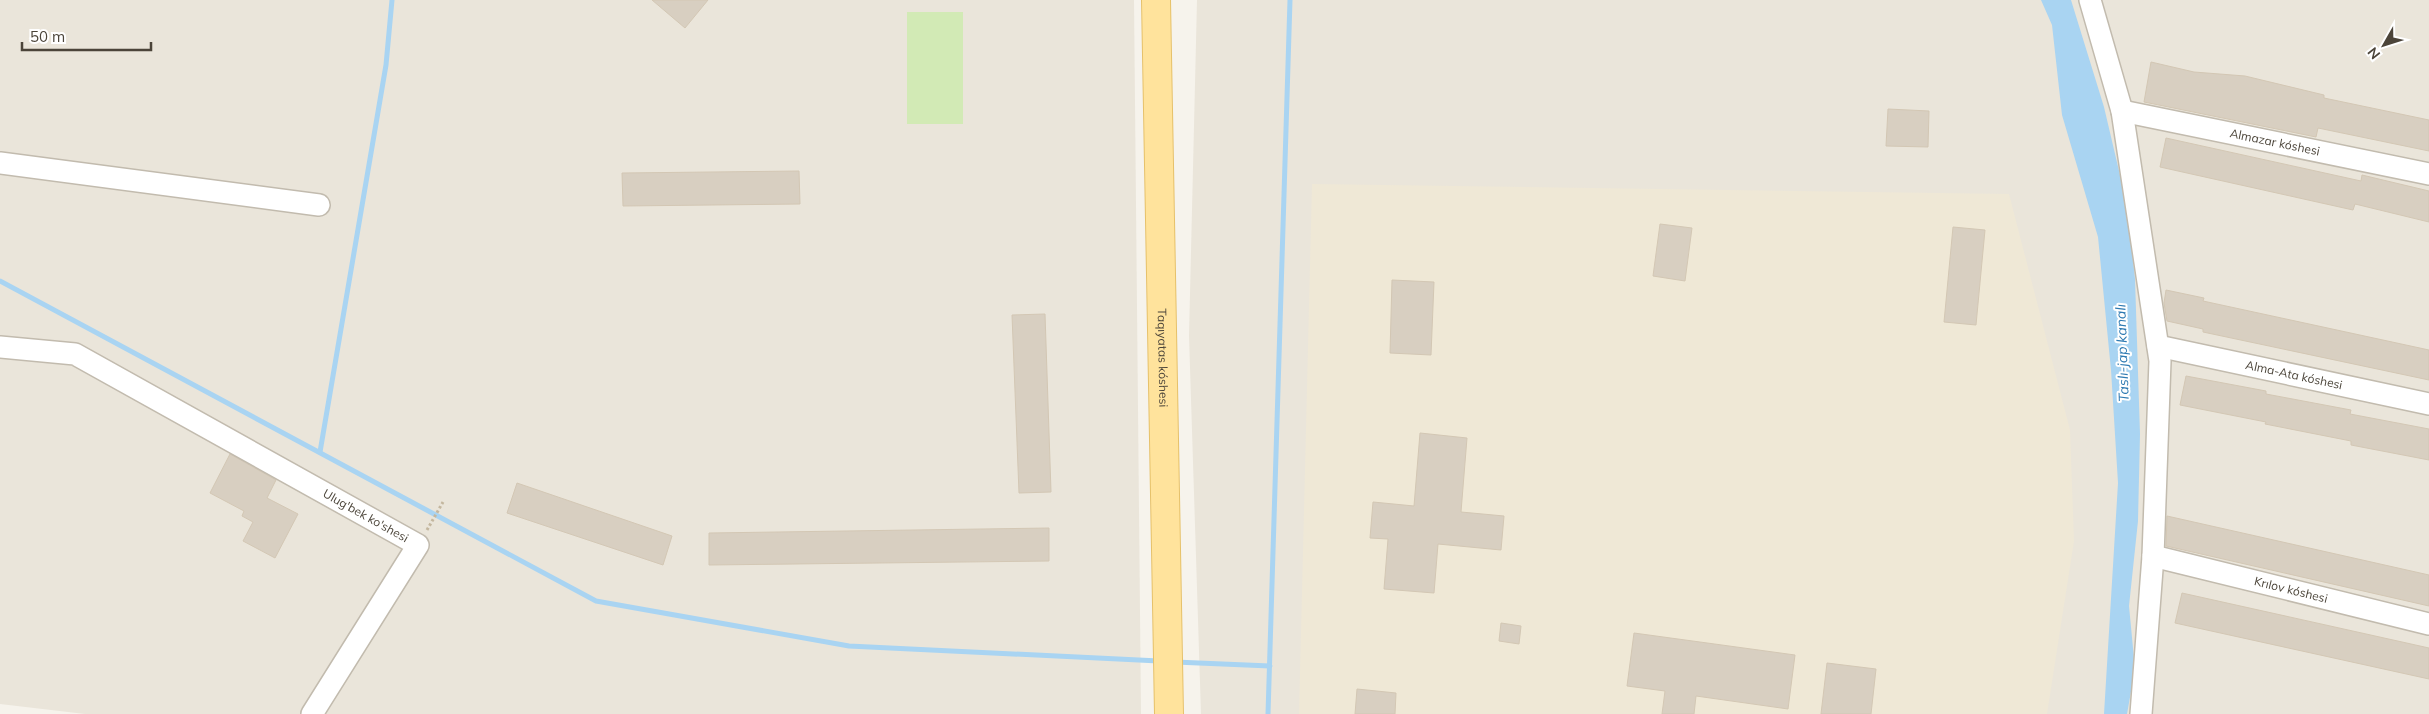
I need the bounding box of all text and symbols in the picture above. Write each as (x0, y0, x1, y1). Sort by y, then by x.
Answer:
scale bar (22, 20, 151, 52)
north arrow (2359, 20, 2409, 70)
text: 50 m (30, 27, 65, 46)
text: N (2364, 43, 2384, 63)
street label: Almazar kóshesi (2229, 125, 2321, 158)
water label: Taslı-jap kanalı (2111, 304, 2133, 402)
street label: Taqıyatas kóshesi (1155, 308, 1171, 408)
street label: Alma-Ata kóshesi (2244, 357, 2344, 392)
street label: Ulug'bek ko'shesi (321, 486, 411, 545)
street label: Krılov kóshesi (2253, 573, 2329, 606)

